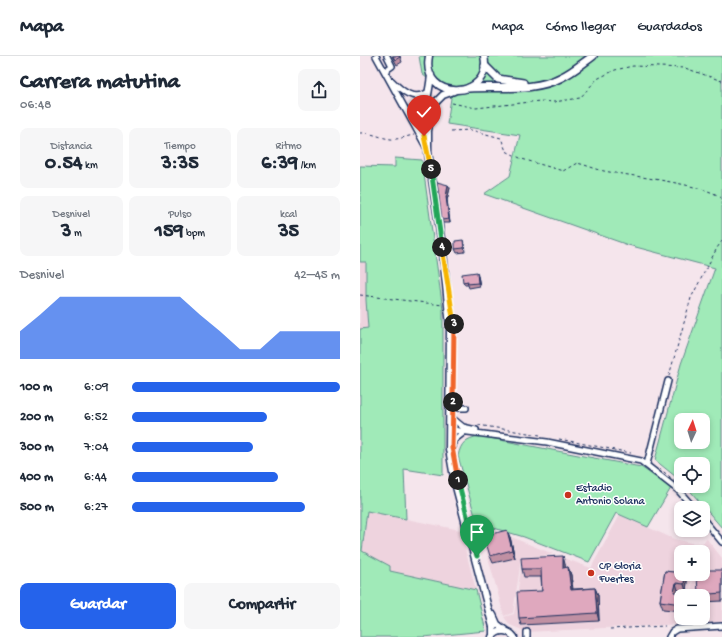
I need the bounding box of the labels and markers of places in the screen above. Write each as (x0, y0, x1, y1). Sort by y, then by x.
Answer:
pin (407, 95, 441, 136)
pin: 5 (421, 159, 441, 179)
pin: 4 (432, 237, 452, 257)
pin: 3 (444, 314, 464, 334)
pin: 2 (443, 392, 463, 412)
pin: 1 (448, 470, 468, 490)
place label: Estadio Antonio Solana (576, 483, 645, 508)
marker: Estadio Antonio Solana (563, 490, 573, 500)
pin (460, 515, 494, 556)
place label: CP Gloria Fuertes (598, 561, 642, 586)
marker: CP Gloria Fuertes (586, 568, 596, 578)

